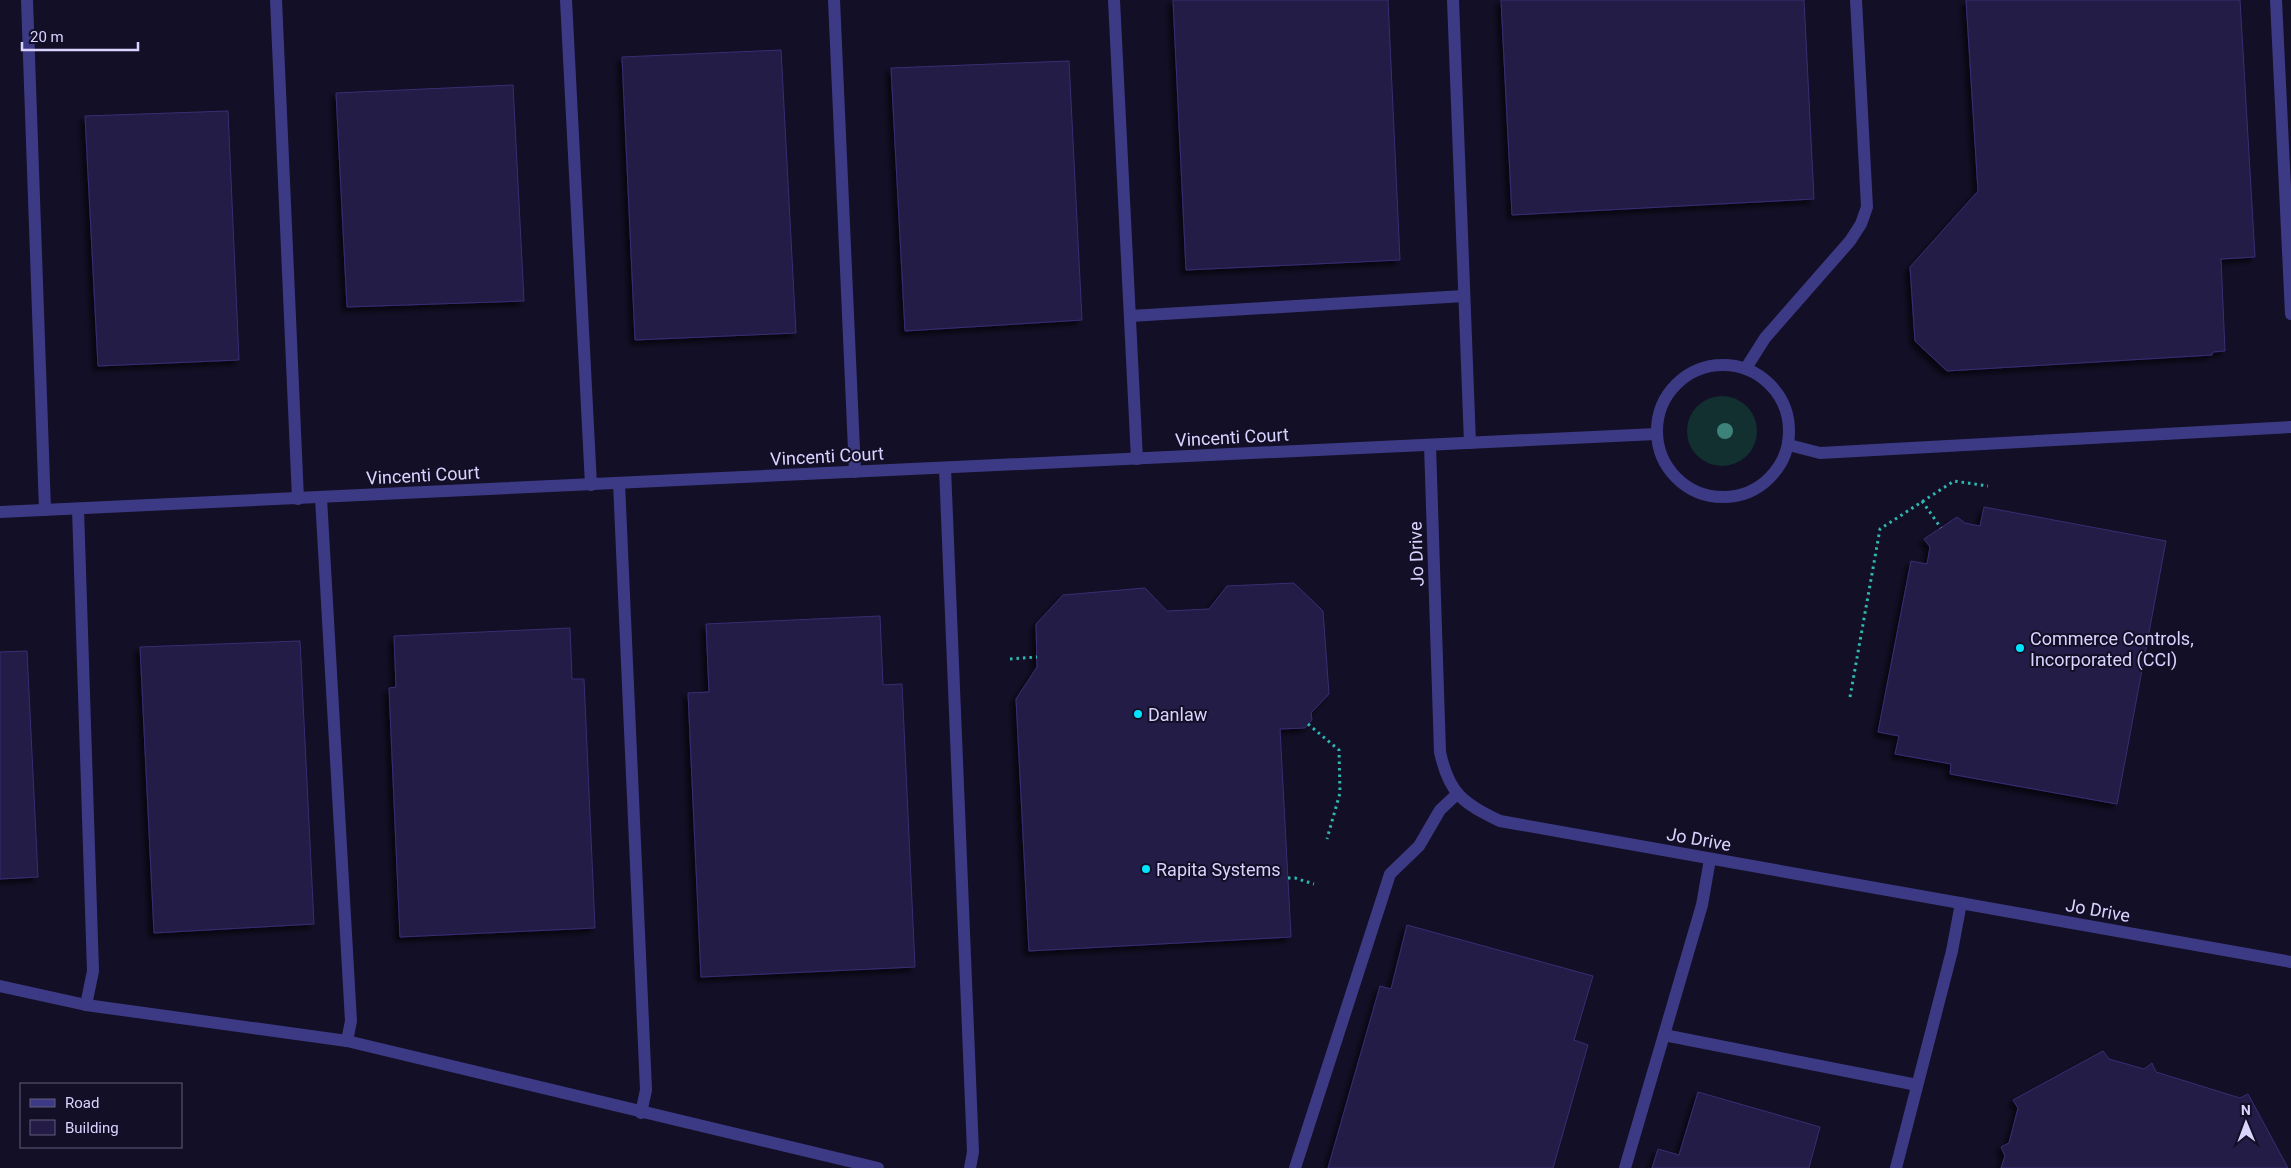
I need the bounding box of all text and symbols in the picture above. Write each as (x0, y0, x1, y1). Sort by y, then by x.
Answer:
scale bar (22, 20, 139, 52)
text: 20 m (30, 28, 64, 46)
street label: Vincenti Court (1175, 424, 1289, 450)
street label: Vincenti Court (770, 443, 884, 469)
street label: Vincenti Court (366, 462, 480, 488)
street label: Jo Drive (1404, 521, 1428, 587)
place label: Commerce Controls, Incorporated (CCI) (2030, 628, 2194, 671)
marker: Commerce Controls, Incorporated (CCI) (2014, 642, 2026, 654)
place label: Danlaw (1148, 704, 1208, 725)
marker: Danlaw (1132, 708, 1144, 720)
street label: Jo Drive (1665, 823, 1733, 855)
place label: Rapita Systems (1156, 859, 1281, 880)
marker: Rapita Systems (1140, 863, 1152, 875)
street label: Jo Drive (2064, 894, 2132, 926)
legend (20, 1083, 182, 1148)
text: Road (65, 1094, 99, 1112)
north arrow (2221, 1098, 2271, 1148)
text: N (2241, 1102, 2251, 1118)
text: Building (65, 1119, 119, 1137)

